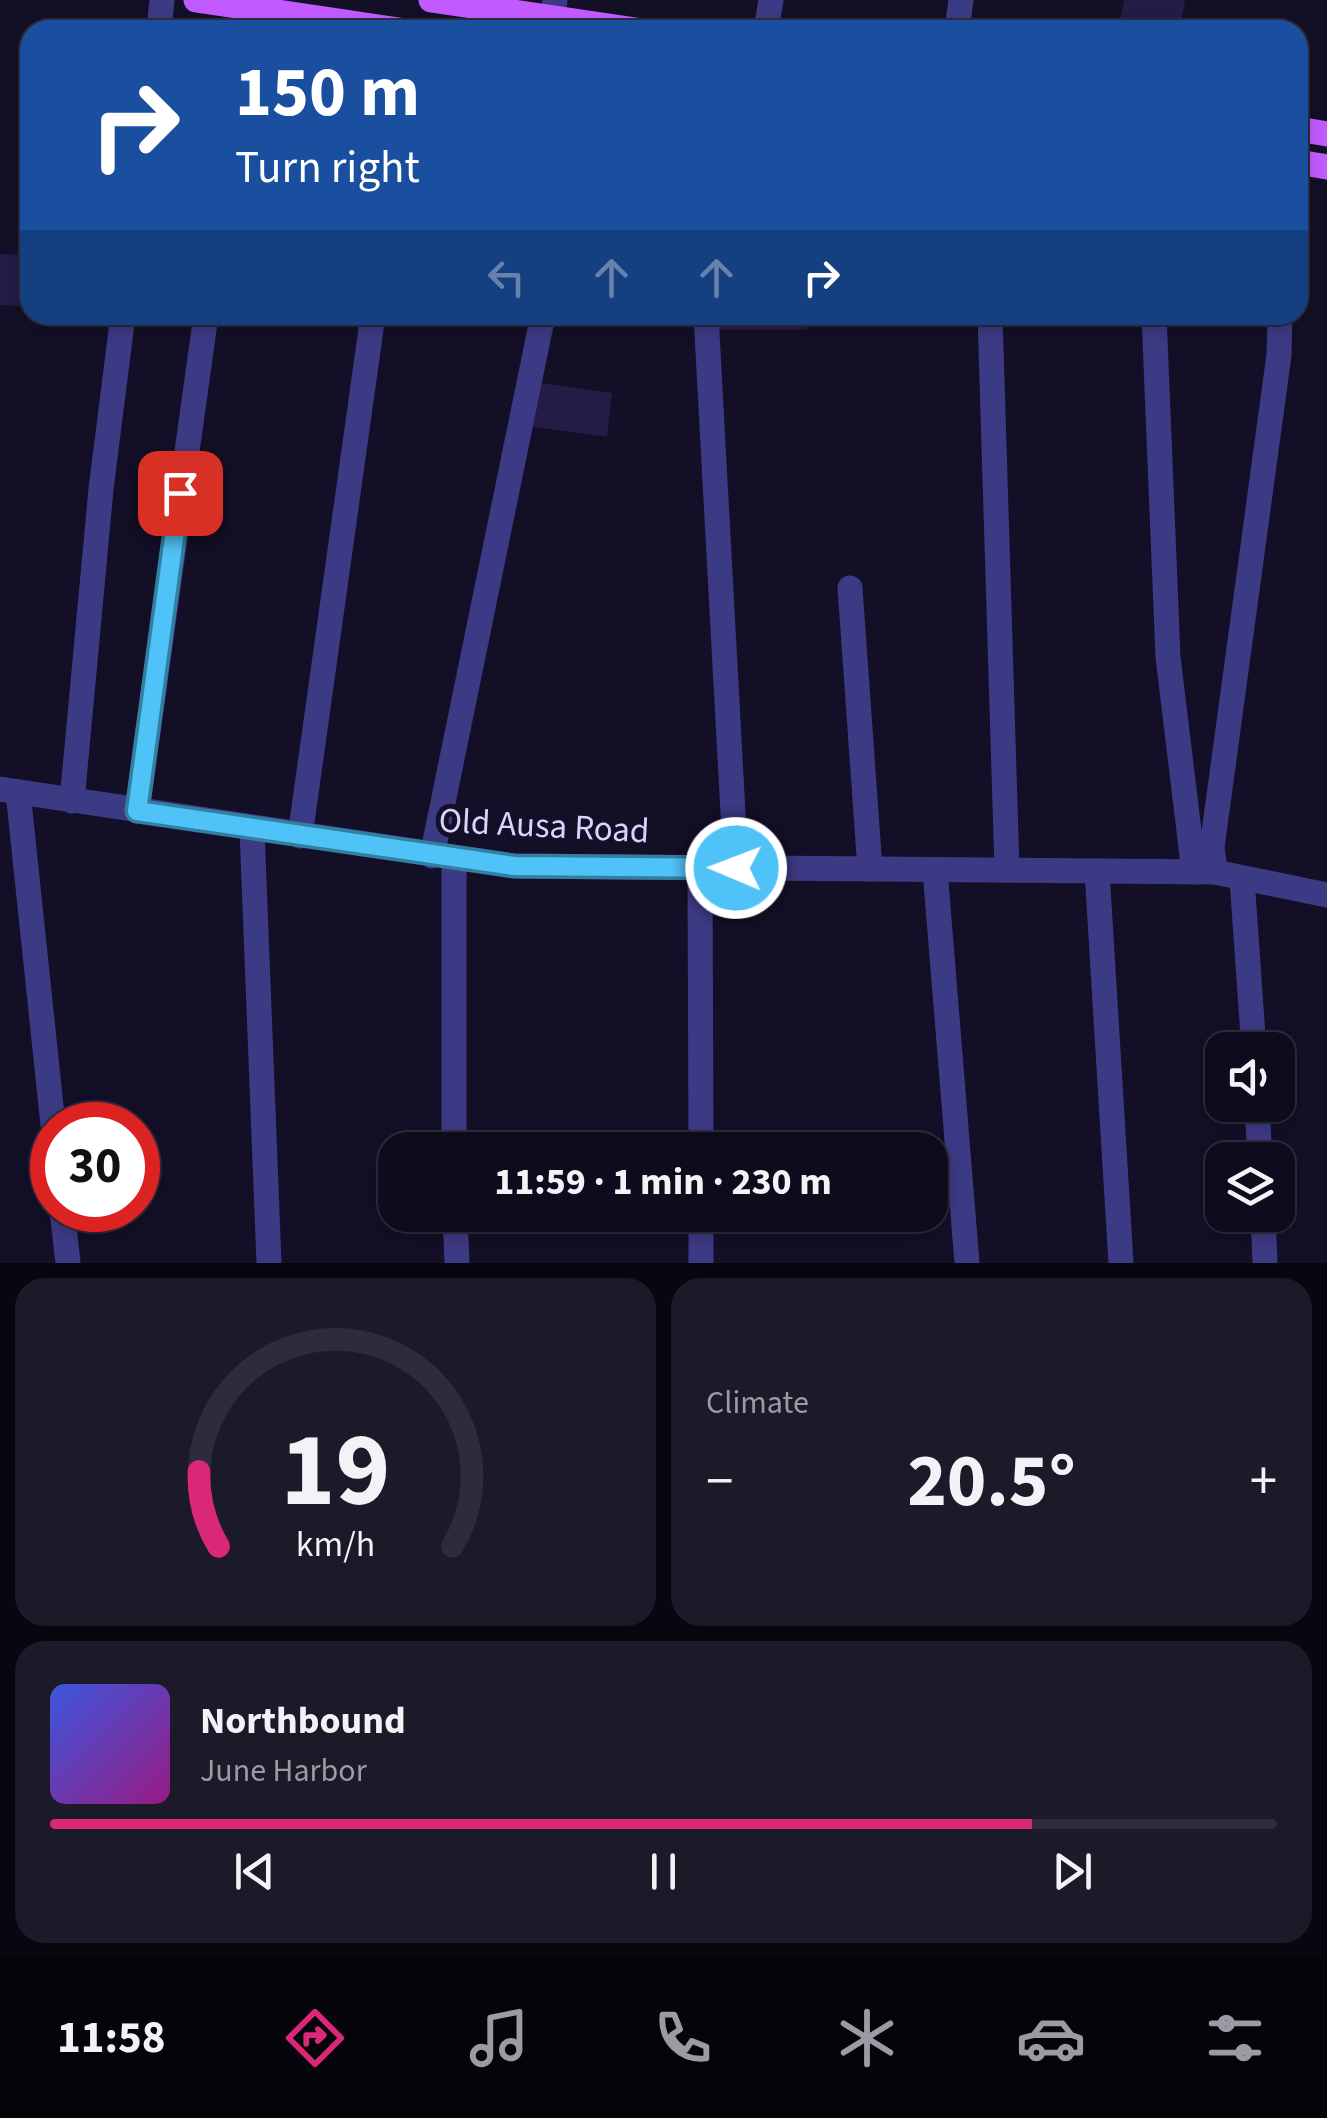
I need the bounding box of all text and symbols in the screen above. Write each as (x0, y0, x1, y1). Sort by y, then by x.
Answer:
text: 150 m (235, 43, 420, 143)
icon: right (70, 60, 200, 190)
text: Turn right (235, 136, 420, 200)
icon: left (479, 250, 534, 305)
icon: ahead (584, 250, 639, 305)
icon: ahead (689, 250, 744, 305)
icon: right (794, 250, 849, 305)
pin (138, 451, 223, 536)
icon: arrive (153, 466, 208, 521)
street label: Old Ausa Road (437, 796, 651, 856)
position arrow (684, 816, 788, 920)
map controls (1205, 1032, 1295, 1232)
button: sound (1205, 1032, 1295, 1122)
speed limit sign: 30 (30, 1102, 160, 1232)
button: layers (1205, 1142, 1295, 1232)
text: 11:59 · 1 min · 230 m (494, 1155, 832, 1209)
text: Climate (706, 1380, 809, 1426)
text: 19 (281, 1398, 390, 1546)
text: 20.5° (907, 1428, 1076, 1535)
text: − (706, 1443, 733, 1521)
text: + (1250, 1443, 1277, 1521)
text: km/h (296, 1519, 375, 1570)
text: Northbound (200, 1694, 406, 1748)
text: June Harbor (200, 1748, 367, 1794)
icon: previous (227, 1844, 282, 1899)
icon: pause (636, 1844, 691, 1899)
icon: next (1045, 1844, 1100, 1899)
icon: directions (280, 2003, 350, 2073)
icon: music (464, 2003, 534, 2073)
icon: phone (648, 2003, 718, 2073)
icon: climate (832, 2003, 902, 2073)
icon: car (1016, 2003, 1086, 2073)
icon: filters (1200, 2003, 1270, 2073)
text: 11:58 (57, 2006, 166, 2070)

